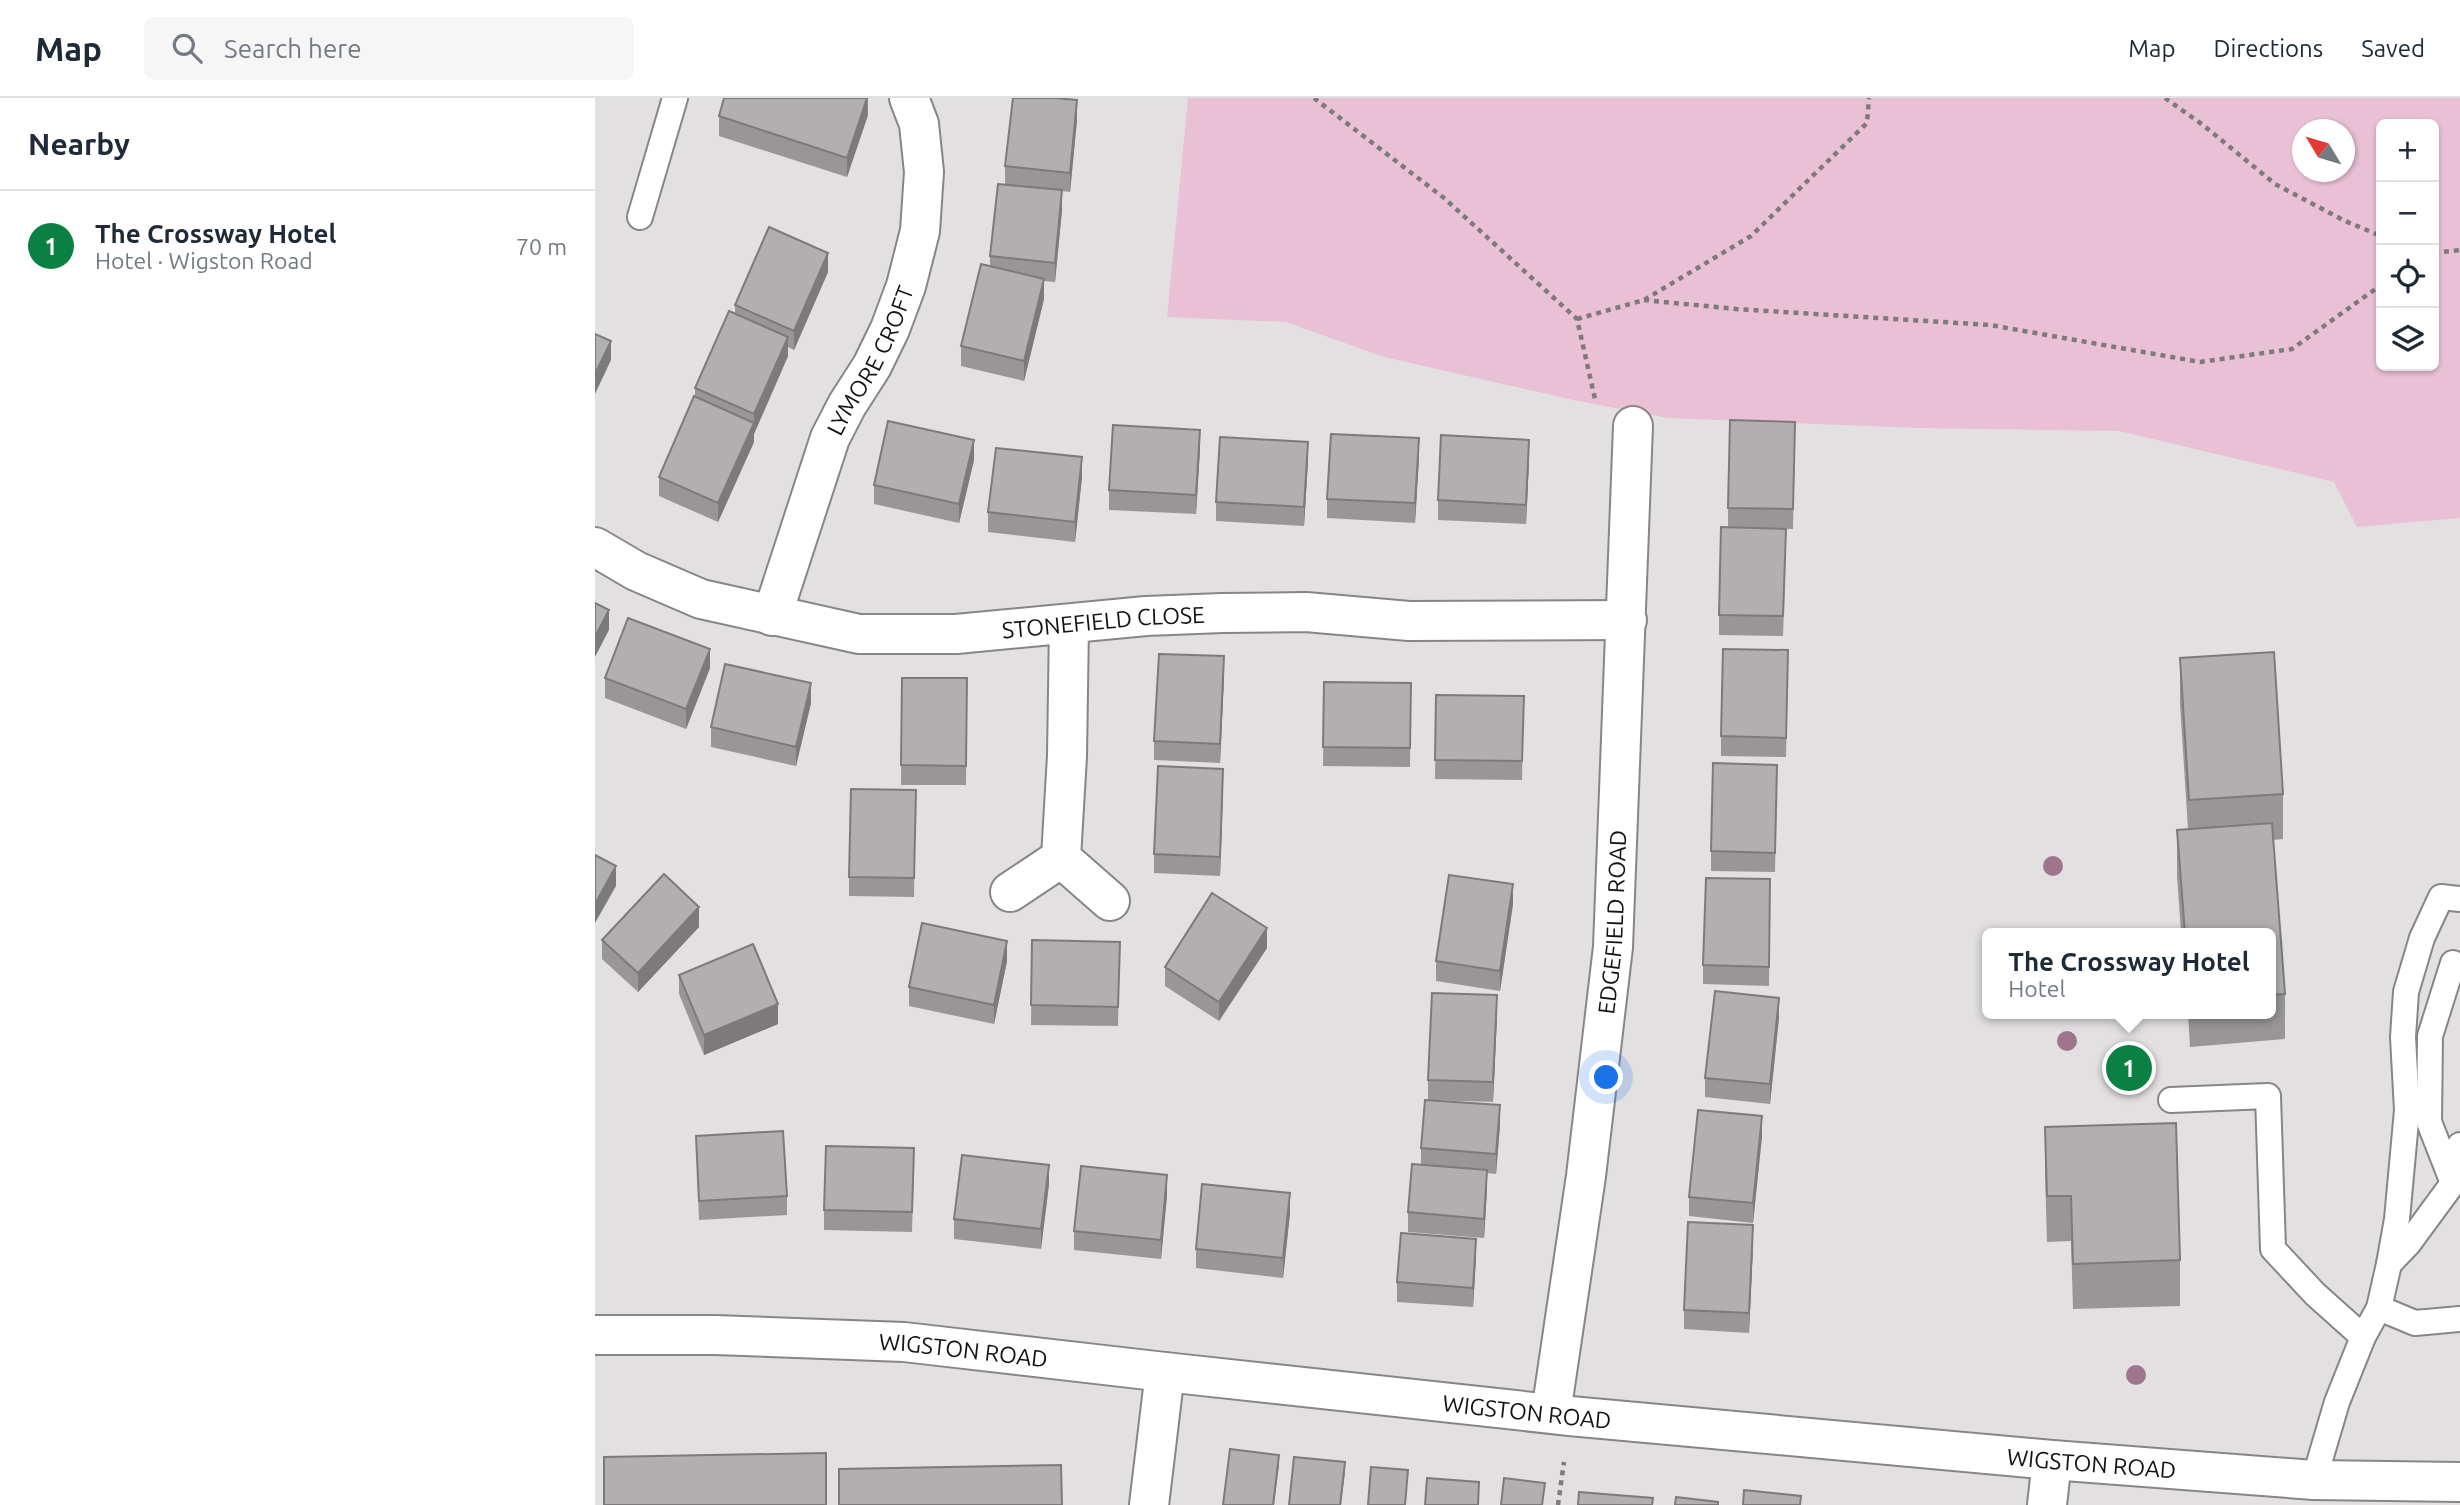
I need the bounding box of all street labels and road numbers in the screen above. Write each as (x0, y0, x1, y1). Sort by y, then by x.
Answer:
street label: LYMORE CROFT (821, 282, 918, 439)
street label: STONEFIELD CLOSE (1001, 601, 1205, 642)
street label: EDGEFIELD ROAD (1593, 829, 1630, 1015)
street label: WIGSTON ROAD (879, 1329, 1049, 1371)
street label: WIGSTON ROAD (1441, 1390, 1613, 1432)
street label: WIGSTON ROAD (2006, 1443, 2177, 1482)

